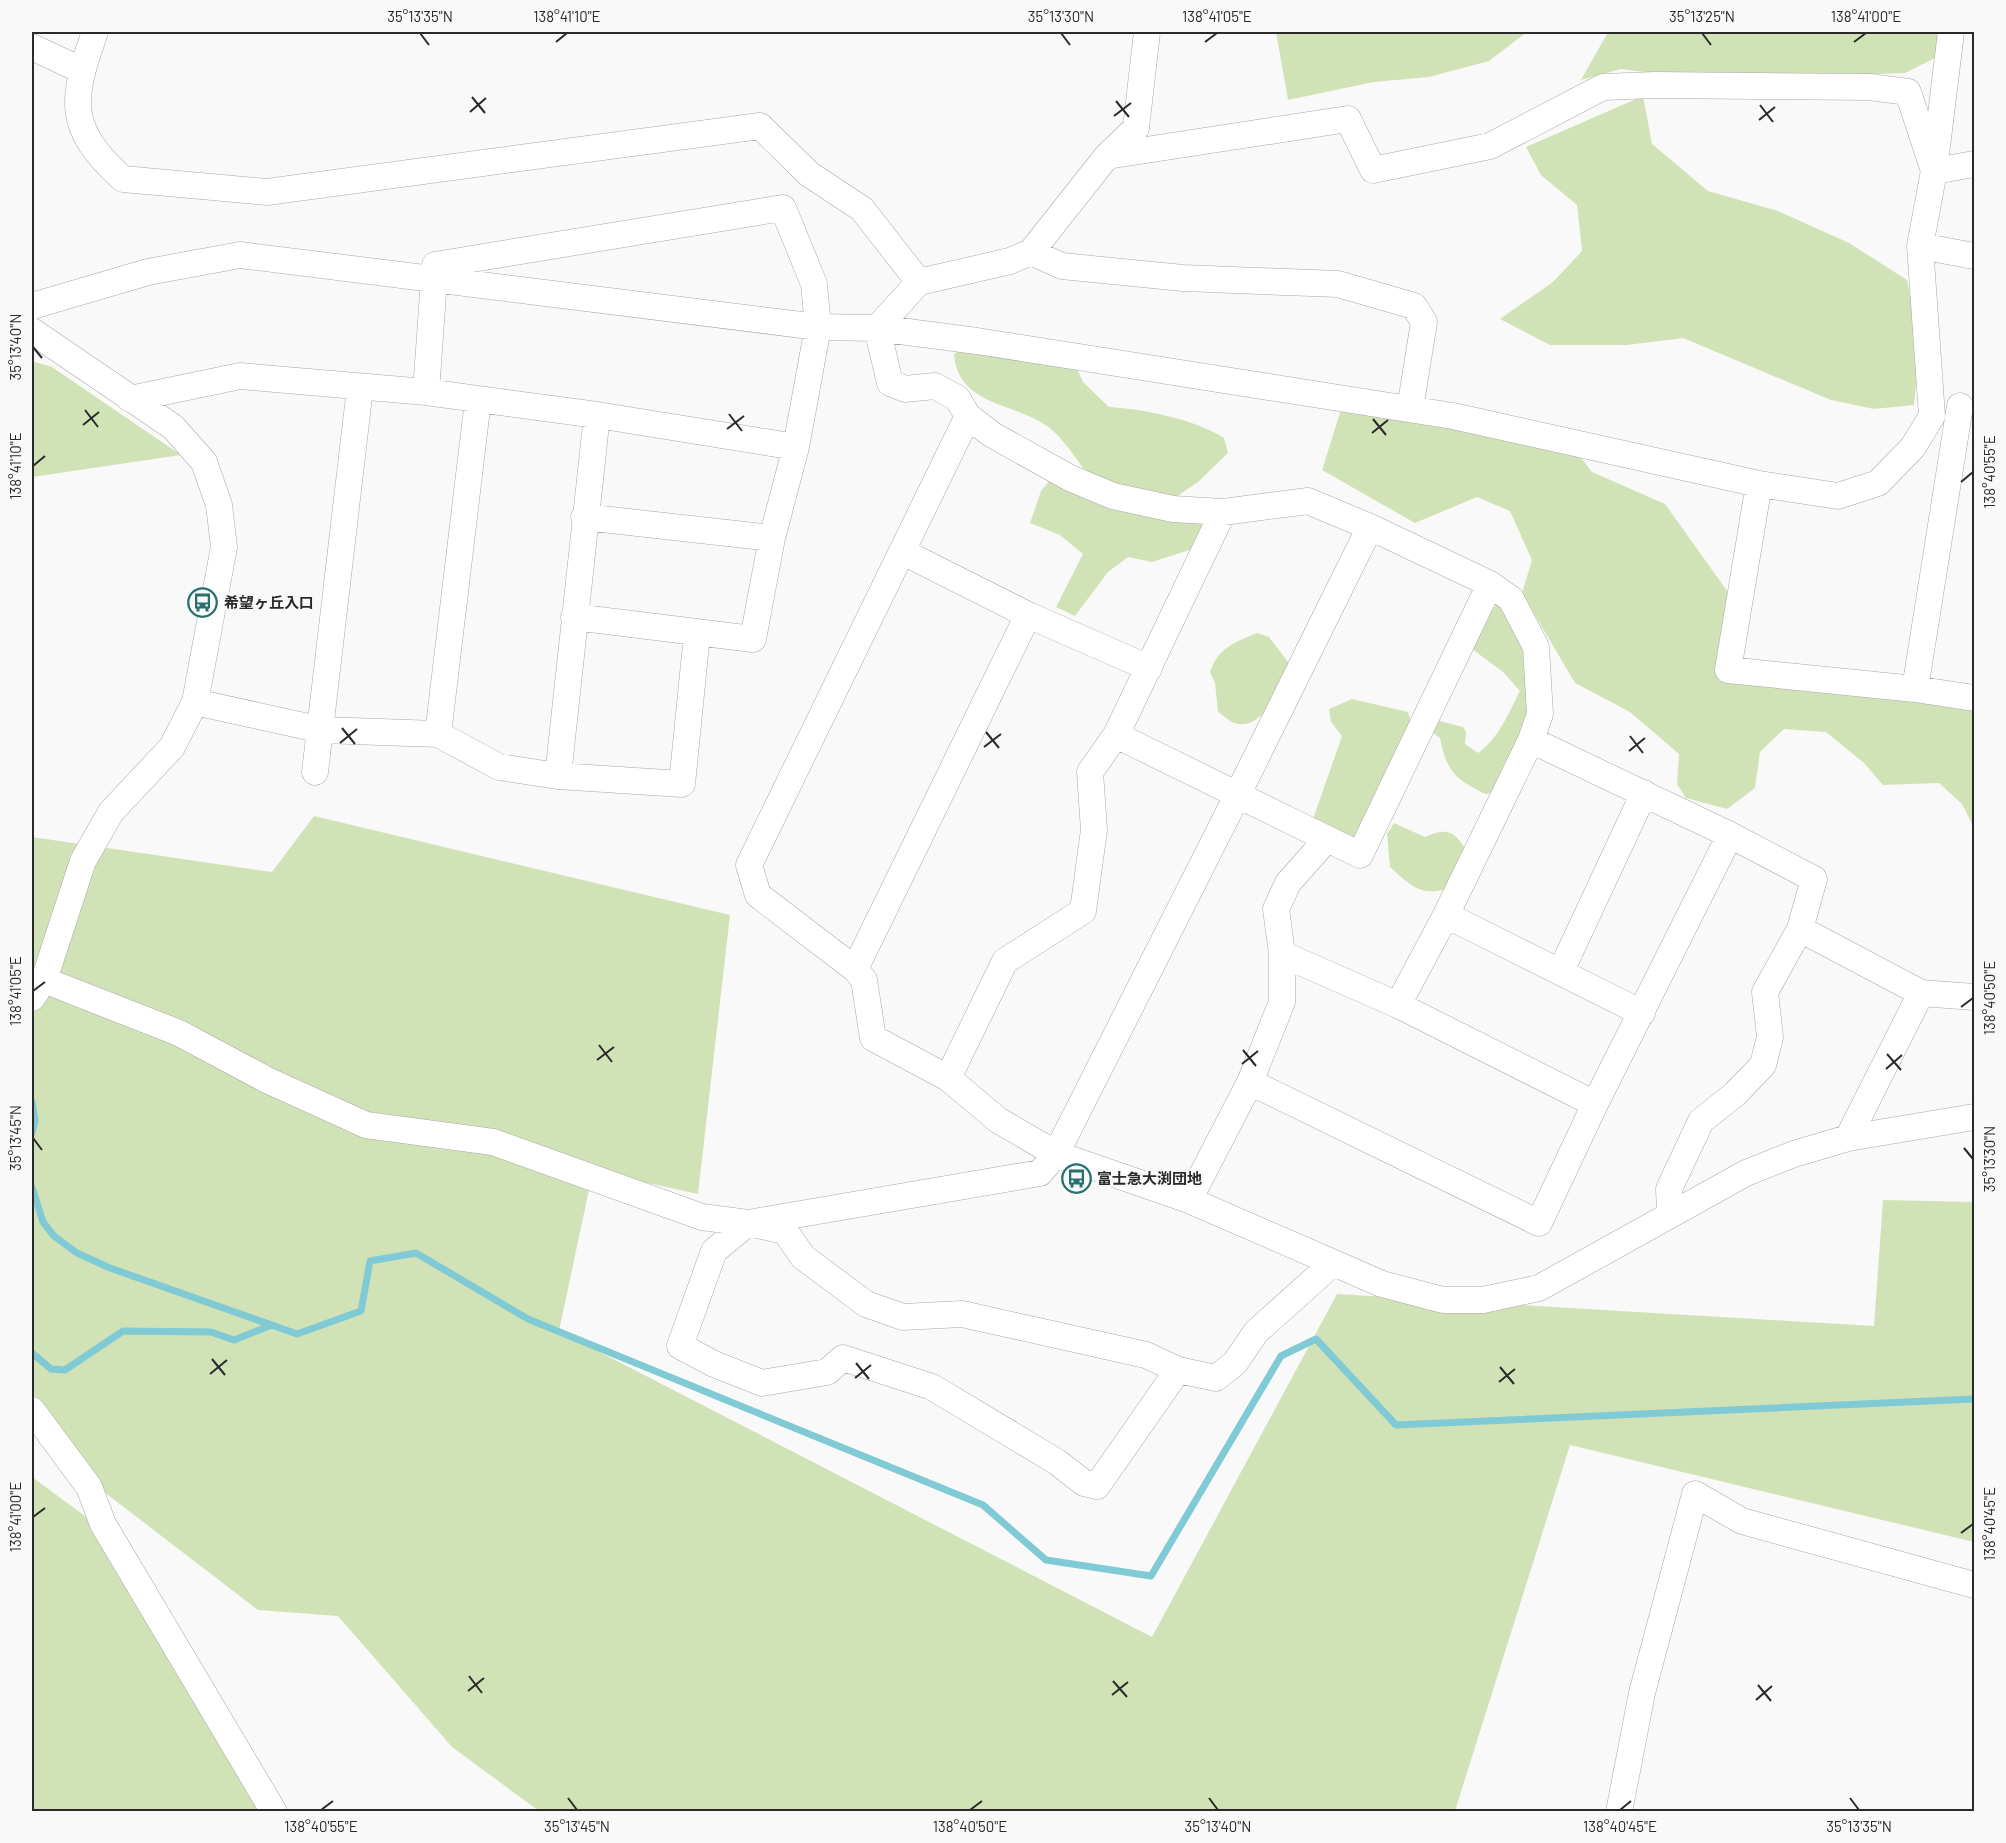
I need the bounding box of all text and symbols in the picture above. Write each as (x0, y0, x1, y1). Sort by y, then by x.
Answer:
text: 35°13'35"N (387, 7, 453, 25)
text: 138°41'10"E (533, 7, 601, 25)
text: 35°13'30"N (1028, 7, 1094, 25)
text: 138°41'05"E (1182, 7, 1252, 25)
text: 35°13'25"N (1669, 7, 1735, 25)
text: 138°41'00"E (1831, 7, 1901, 25)
text: 35°13'40"N (6, 314, 24, 380)
text: 138°41'10"E (6, 432, 24, 500)
text: 138°40'55"E (1980, 435, 1998, 509)
bus stop icon: 希望ヶ丘入口 (187, 587, 219, 619)
place label: 希望ヶ丘入口 (224, 593, 314, 611)
text: 138°41'05"E (6, 956, 24, 1026)
text: 138°40'50"E (1980, 961, 1998, 1035)
text: 35°13'45"N (6, 1105, 24, 1171)
text: 35°13'30"N (1980, 1126, 1998, 1192)
bus stop icon: 富士急大渕団地 (1060, 1163, 1092, 1195)
place label: 富士急大渕団地 (1097, 1169, 1202, 1187)
text: 138°41'00"E (6, 1482, 24, 1552)
text: 138°40'45"E (1980, 1487, 1998, 1561)
text: 138°40'55"E (284, 1817, 358, 1835)
text: 35°13'45"N (544, 1817, 610, 1835)
text: 138°40'50"E (933, 1817, 1007, 1835)
text: 35°13'40"N (1185, 1817, 1251, 1835)
text: 138°40'45"E (1583, 1817, 1657, 1835)
text: 35°13'35"N (1826, 1817, 1892, 1835)

